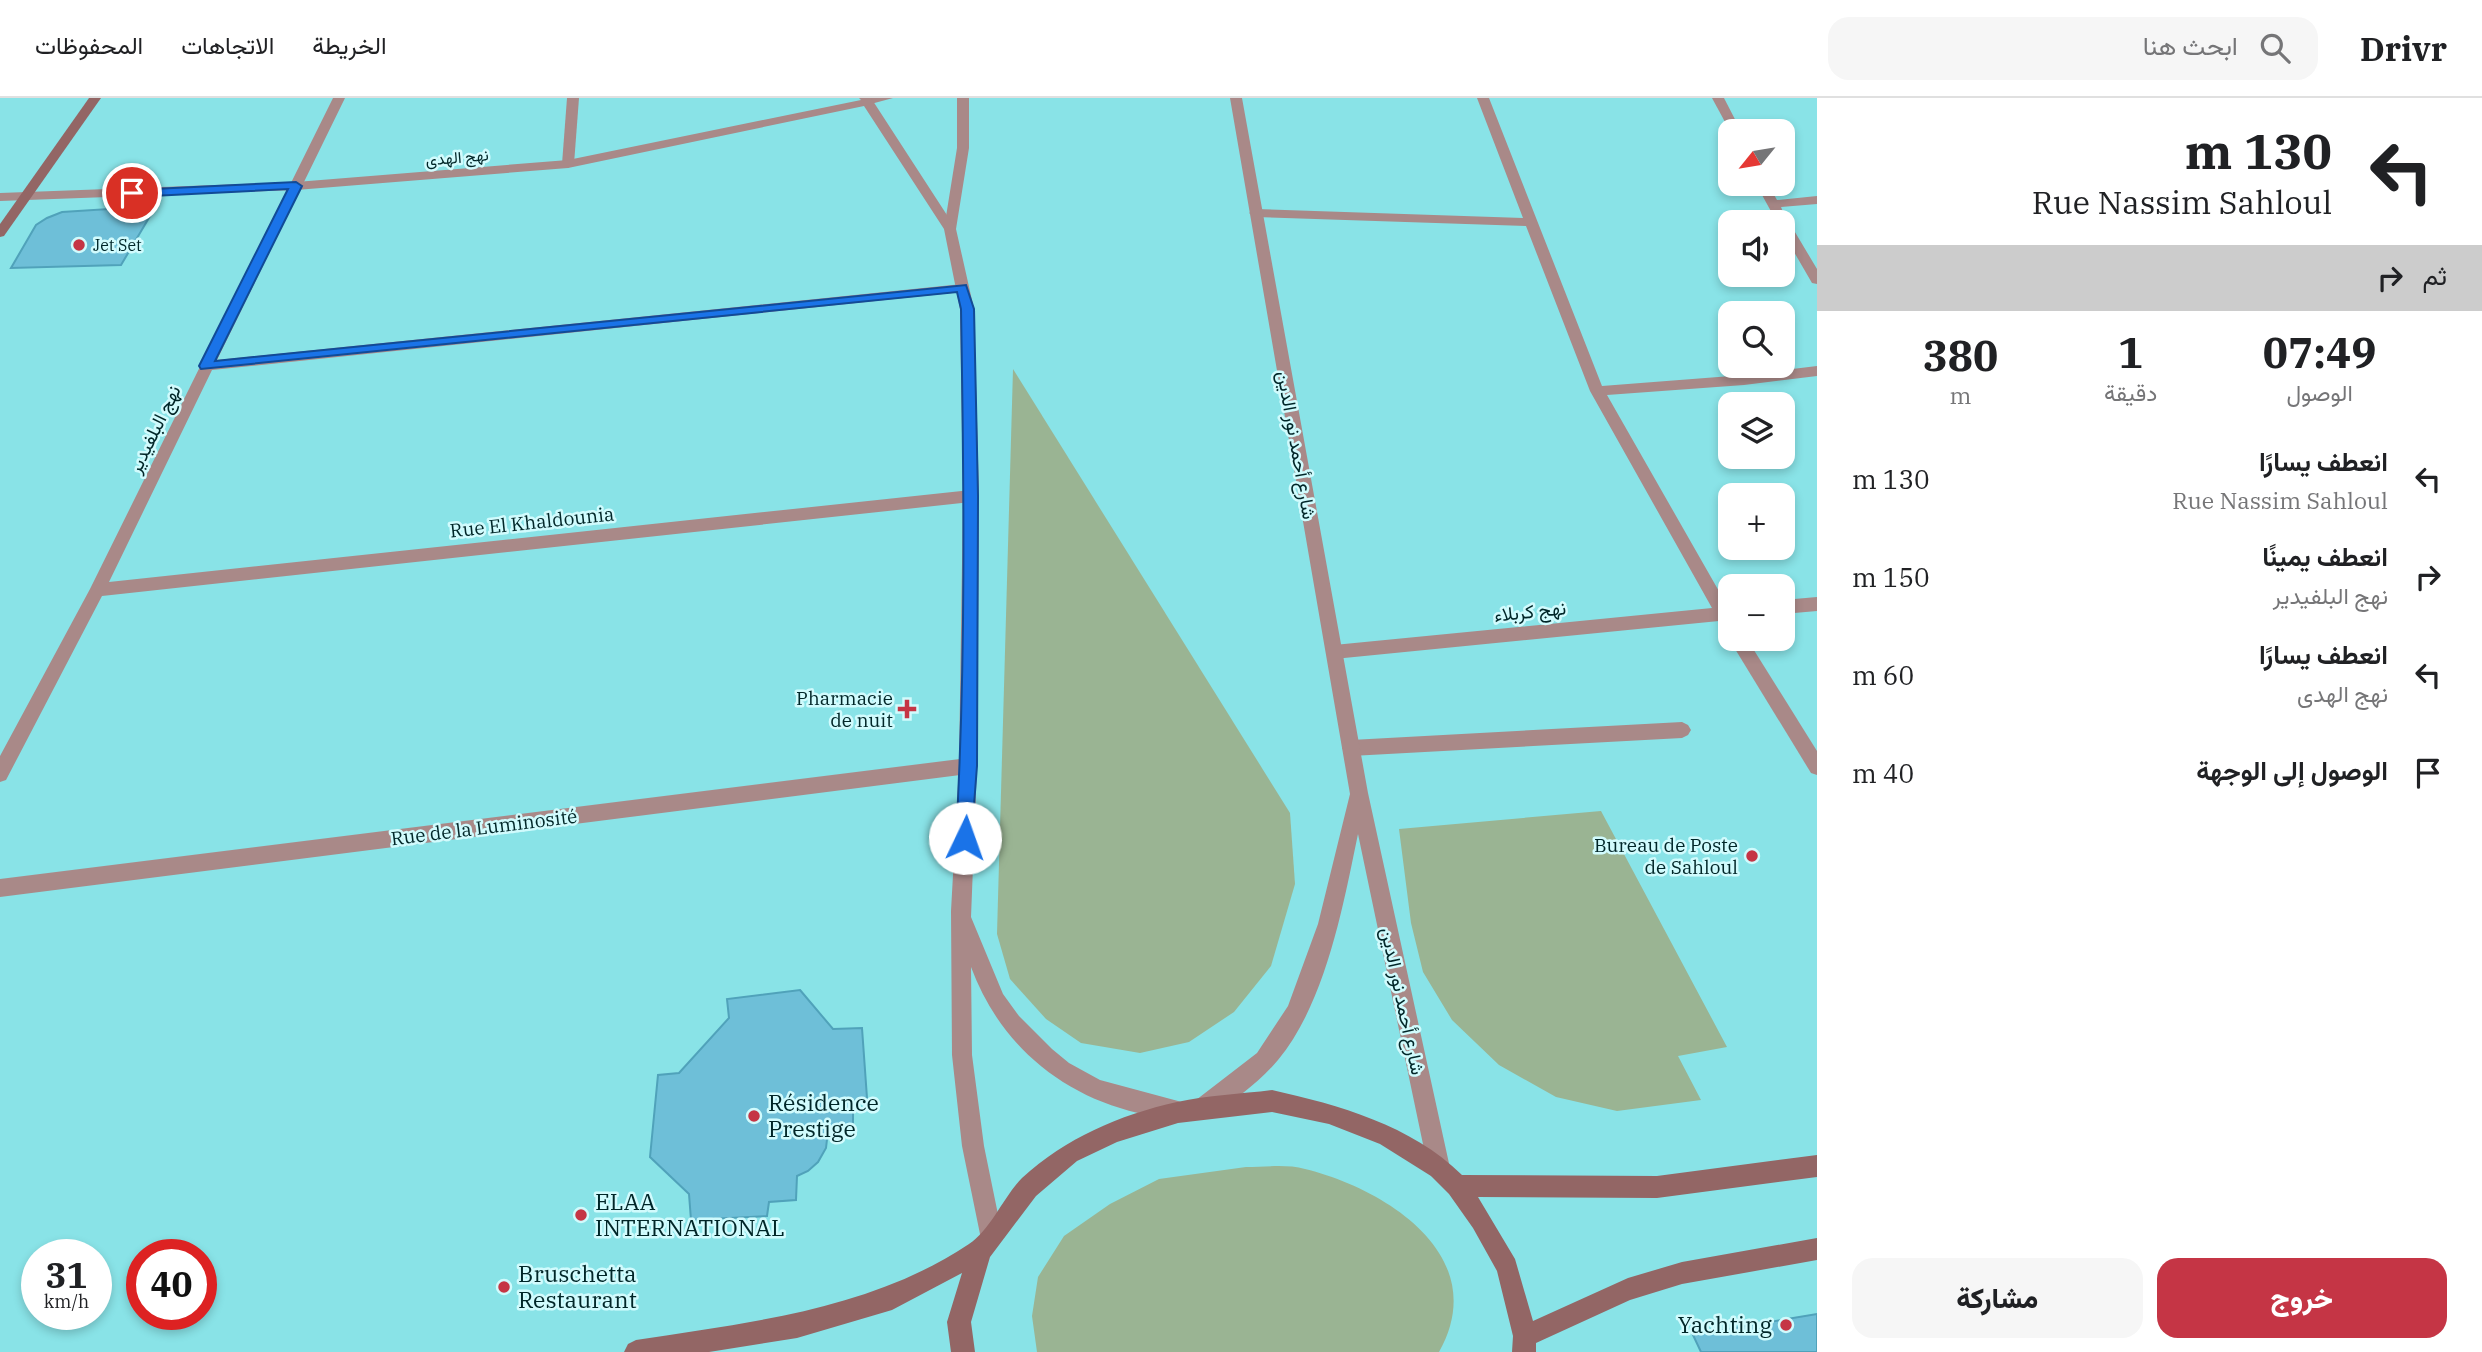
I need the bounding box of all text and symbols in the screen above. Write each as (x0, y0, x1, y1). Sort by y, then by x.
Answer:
search box (1828, 17, 2318, 80)
text: Drivr (2360, 27, 2447, 70)
text: ابحث هنا (2143, 28, 2238, 62)
text: المحفوظات (35, 29, 143, 61)
text: الاتجاهات (181, 29, 274, 61)
text: الخريطة (312, 29, 387, 61)
icon: search (2256, 29, 2294, 67)
north arrow (1718, 119, 1796, 196)
map controls (1718, 119, 1795, 651)
text: 130 m (2185, 119, 2332, 182)
icon: left (2356, 126, 2447, 217)
street label: نهج الهدى (425, 144, 490, 172)
pin (102, 163, 162, 223)
icon: arrive (113, 174, 151, 212)
text: Rue Nassim Sahloul (2032, 181, 2332, 223)
button: sound (1718, 210, 1795, 287)
place label: Jet Set (93, 235, 142, 255)
marker: Jet Set (71, 237, 87, 253)
text: ثم (2423, 258, 2447, 292)
icon: right (2371, 259, 2409, 297)
button: search (1718, 301, 1795, 378)
text: 1 (2118, 325, 2143, 380)
text: 07:49 (2263, 325, 2376, 380)
text: 380 (1923, 328, 1998, 383)
street label: شارع أحمد نور الدين (1271, 369, 1322, 521)
text: دقيقة (2104, 377, 2157, 407)
text: الوصول (2286, 377, 2353, 407)
text: m (1950, 380, 1971, 410)
street label: نهج البلفيدير (122, 381, 187, 479)
button: layers (1718, 392, 1795, 469)
text: انعطف يسارًا (2259, 444, 2388, 478)
icon: left (2409, 460, 2447, 498)
text: 130 m (1852, 462, 1930, 496)
button: + (1718, 483, 1795, 560)
text: Rue Nassim Sahloul (2172, 485, 2388, 515)
street label: Rue El Khaldounia (449, 501, 615, 543)
text: انعطف يمينًا (2262, 539, 2388, 573)
icon: right (2409, 558, 2447, 596)
text: 150 m (1852, 560, 1930, 594)
button: − (1718, 574, 1795, 651)
text: نهج البلفيدير (2273, 580, 2388, 610)
street label: نهج كربلاء (1493, 595, 1567, 629)
text: انعطف يسارًا (2259, 637, 2388, 671)
icon: left (2409, 656, 2447, 694)
text: 60 m (1852, 658, 1914, 692)
text: نهج الهدى (2297, 678, 2388, 708)
place label: Pharmacie de nuit (796, 686, 893, 732)
marker: Pharmacie de nuit (899, 701, 915, 717)
text: الوصول إلى الوجهة (2196, 753, 2388, 787)
icon: arrive (2409, 754, 2447, 792)
text: 40 m (1852, 756, 1914, 790)
position arrow (928, 801, 1002, 875)
street label: Rue de la Luminosité (389, 804, 579, 850)
place label: Bureau de Poste de Sahloul (1594, 833, 1738, 879)
marker: Bureau de Poste de Sahloul (1744, 848, 1760, 864)
street label: شارع أحمد نور الدين (1375, 925, 1430, 1077)
place label: Résidence Prestige (768, 1087, 879, 1143)
marker: Résidence Prestige (746, 1108, 762, 1124)
place label: ELAA INTERNATIONAL (595, 1186, 785, 1242)
marker: ELAA INTERNATIONAL (573, 1207, 589, 1223)
speed limit sign: 40 (126, 1239, 217, 1330)
text: 31 (45, 1252, 88, 1298)
place label: Bruschetta Restaurant (518, 1258, 637, 1314)
button: مشاركة (1852, 1258, 2143, 1338)
button: خروج (2157, 1258, 2447, 1338)
marker: Bruschetta Restaurant (496, 1279, 512, 1295)
text: km/h (44, 1290, 89, 1313)
place label: Yachting (1678, 1309, 1772, 1339)
marker: Yachting (1778, 1317, 1794, 1333)

